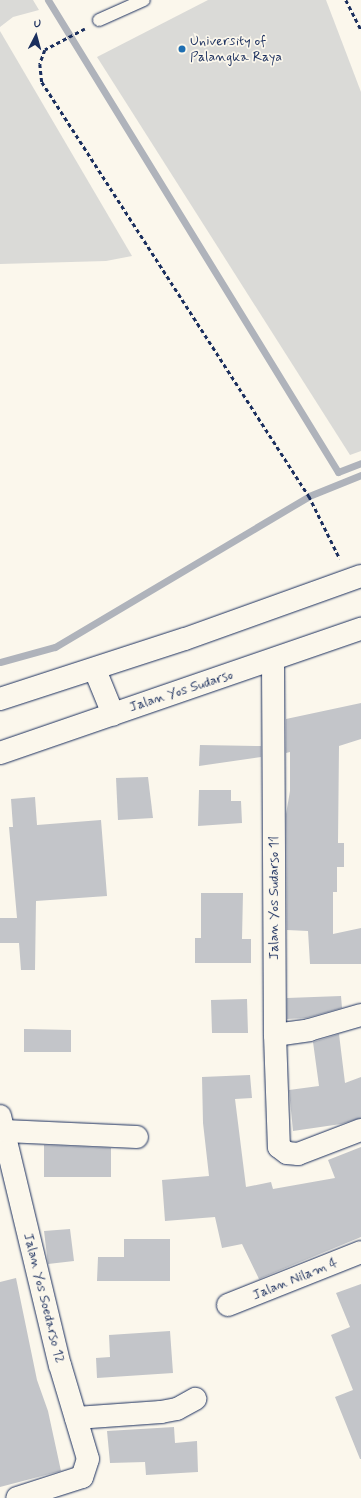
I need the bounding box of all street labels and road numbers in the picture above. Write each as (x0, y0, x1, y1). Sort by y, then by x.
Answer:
street label: Jalan Yos Sudarso (126, 666, 236, 716)
street label: Jalan Yos Sudarso 11 (266, 835, 282, 961)
street label: Jalan Yos Soedarso 12 (19, 1230, 69, 1366)
street label: Jalan Nilam 4 (250, 1254, 340, 1304)

